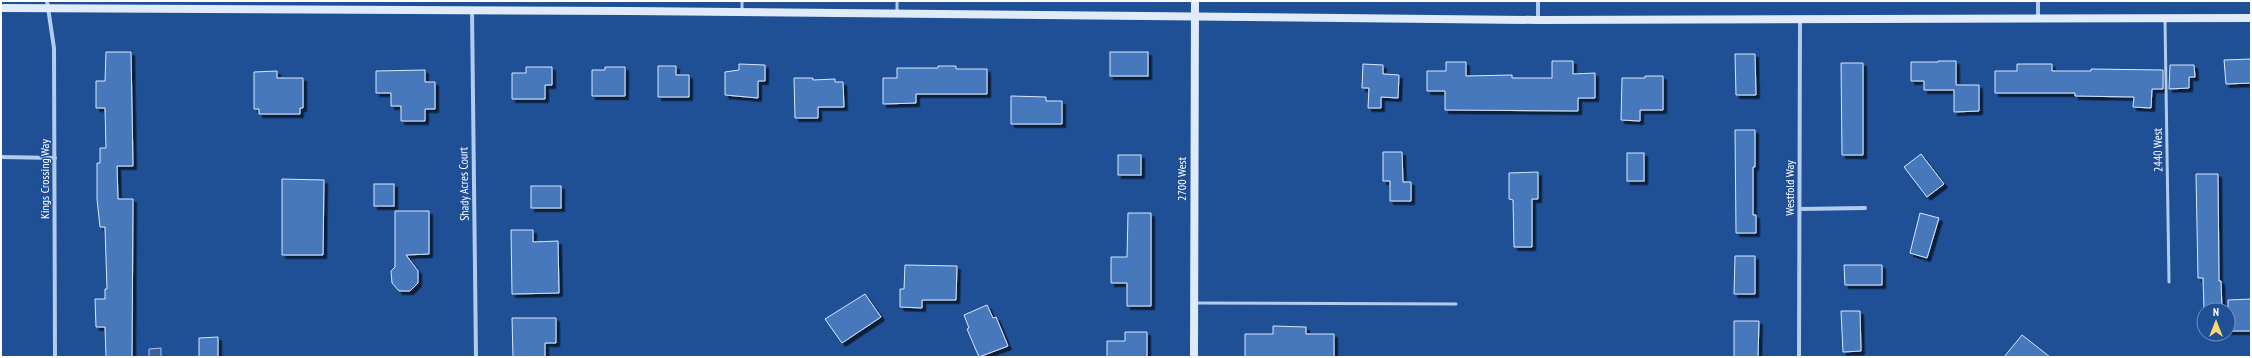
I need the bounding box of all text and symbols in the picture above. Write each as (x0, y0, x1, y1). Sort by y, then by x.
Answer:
street label: 2440 West (2150, 127, 2165, 172)
street label: Kings Crossing Way (37, 139, 52, 219)
street label: Shady Acres Court (455, 146, 472, 221)
street label: 2700 West (1174, 156, 1189, 201)
street label: Westfold Way (1782, 160, 1797, 216)
north arrow (2196, 302, 2236, 342)
text: N (2213, 305, 2219, 319)

